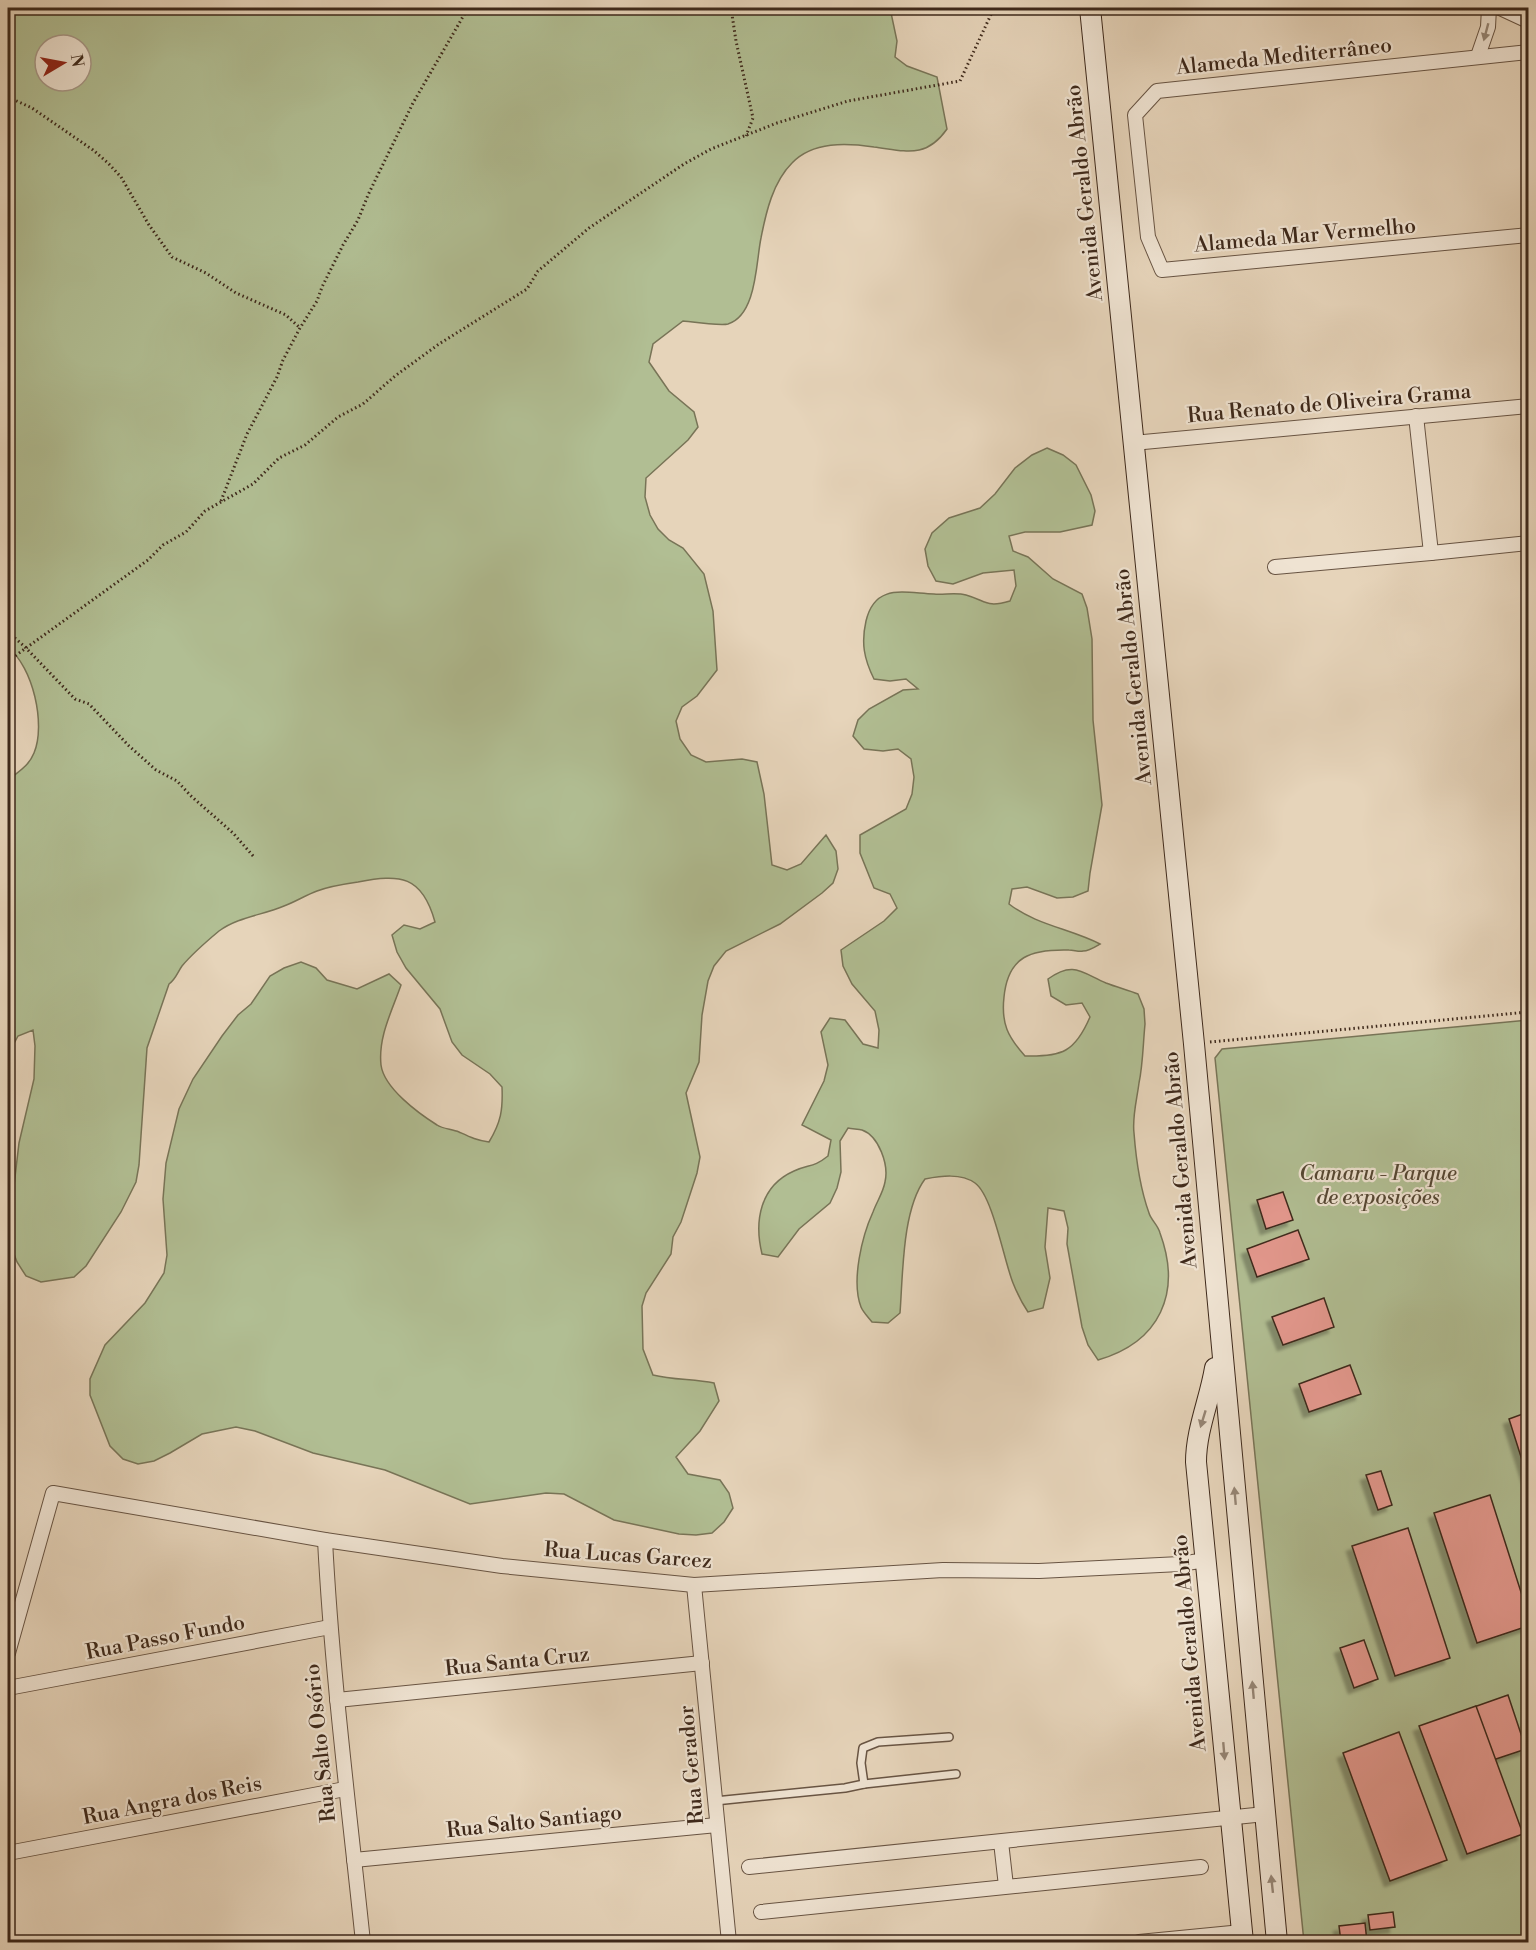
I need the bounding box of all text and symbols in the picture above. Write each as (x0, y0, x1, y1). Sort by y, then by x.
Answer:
one-way arrow (1481, 23, 1490, 41)
north arrow (33, 33, 93, 93)
street label: Alameda Mediterrâneo (1174, 33, 1393, 81)
text: N (66, 53, 88, 69)
street label: Avenida Geraldo Abrão (1061, 83, 1109, 304)
street label: Alameda Mar Vermelho (1192, 213, 1417, 259)
street label: Rua Renato de Oliveira Grama (1186, 379, 1473, 429)
street label: Avenida Geraldo Abrão (1110, 567, 1158, 788)
street label: Avenida Geraldo Abrão (1159, 1050, 1204, 1271)
park label: Camaru - Parque de exposições (1299, 1161, 1457, 1211)
one-way arrow (1198, 1410, 1207, 1428)
one-way arrow (1230, 1486, 1240, 1505)
street label: Avenida Geraldo Abrão (1168, 1533, 1213, 1754)
street label: Rua Lucas Garcez (543, 1537, 713, 1575)
street label: Rua Passo Fundo (83, 1610, 247, 1666)
street label: Rua Santa Cruz (443, 1641, 591, 1683)
street label: Rua Salto Osório (300, 1662, 342, 1823)
one-way arrow (1248, 1681, 1258, 1700)
street label: Rua Gerador (674, 1704, 710, 1826)
one-way arrow (1219, 1742, 1229, 1761)
street label: Rua Angra dos Reis (80, 1771, 264, 1831)
street label: Rua Salto Santiago (445, 1800, 623, 1844)
one-way arrow (1267, 1875, 1277, 1894)

